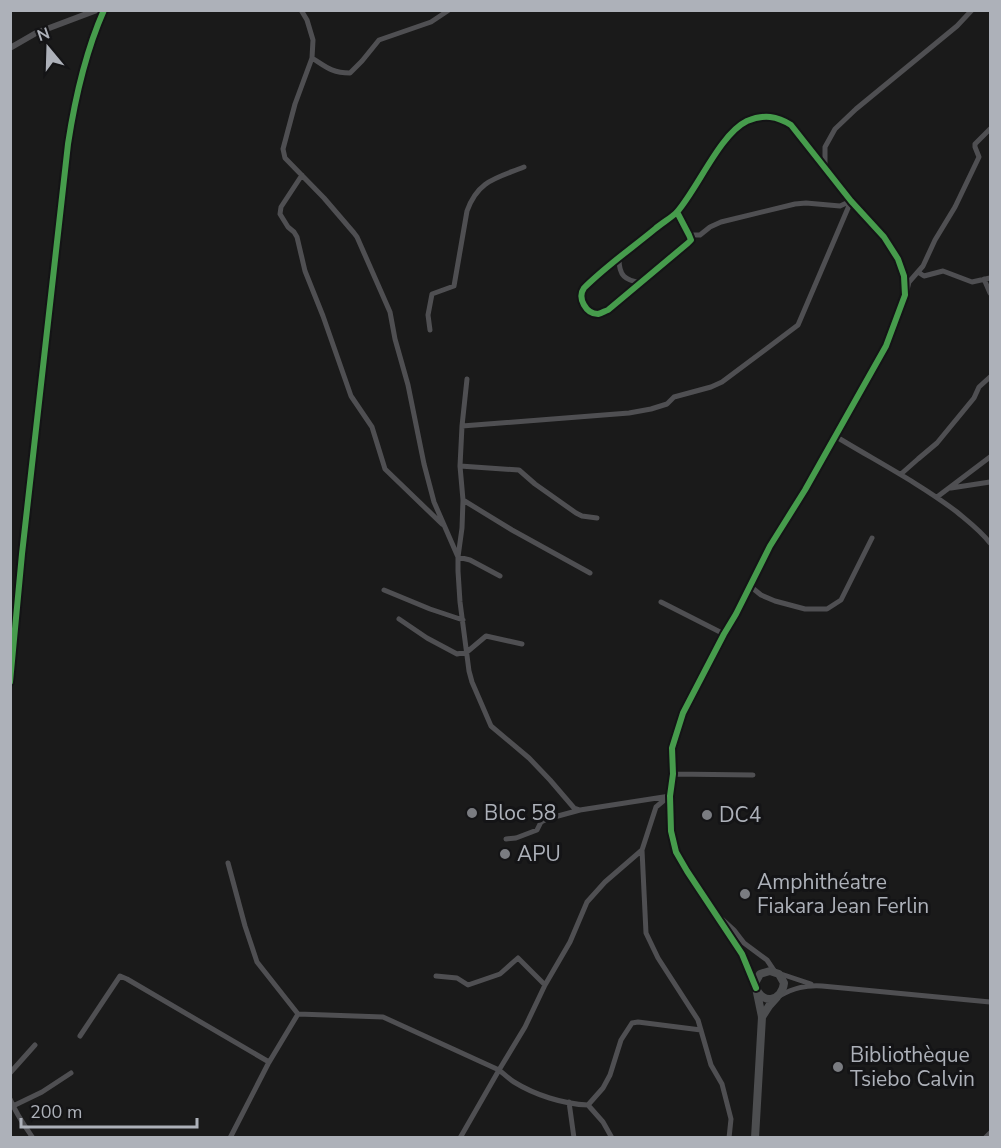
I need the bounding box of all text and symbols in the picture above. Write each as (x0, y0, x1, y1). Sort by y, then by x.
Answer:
north arrow (18, 18, 78, 78)
text: N (34, 22, 53, 47)
place label: Bloc 58 (484, 799, 556, 827)
place label: DC4 (719, 801, 761, 829)
marker: Bloc 58 (465, 806, 479, 820)
marker: DC4 (700, 808, 714, 822)
place label: APU (517, 840, 561, 868)
marker: APU (498, 847, 512, 861)
place label: Amphithéatre Fiakara Jean Ferlin (757, 868, 929, 920)
marker: Amphithéatre Fiakara Jean Ferlin (738, 887, 752, 901)
place label: Bibliothèque Tsiebo Calvin (850, 1041, 975, 1093)
marker: Bibliothèque Tsiebo Calvin (831, 1060, 845, 1074)
scale bar (21, 1091, 196, 1129)
text: 200 m (30, 1100, 82, 1124)

